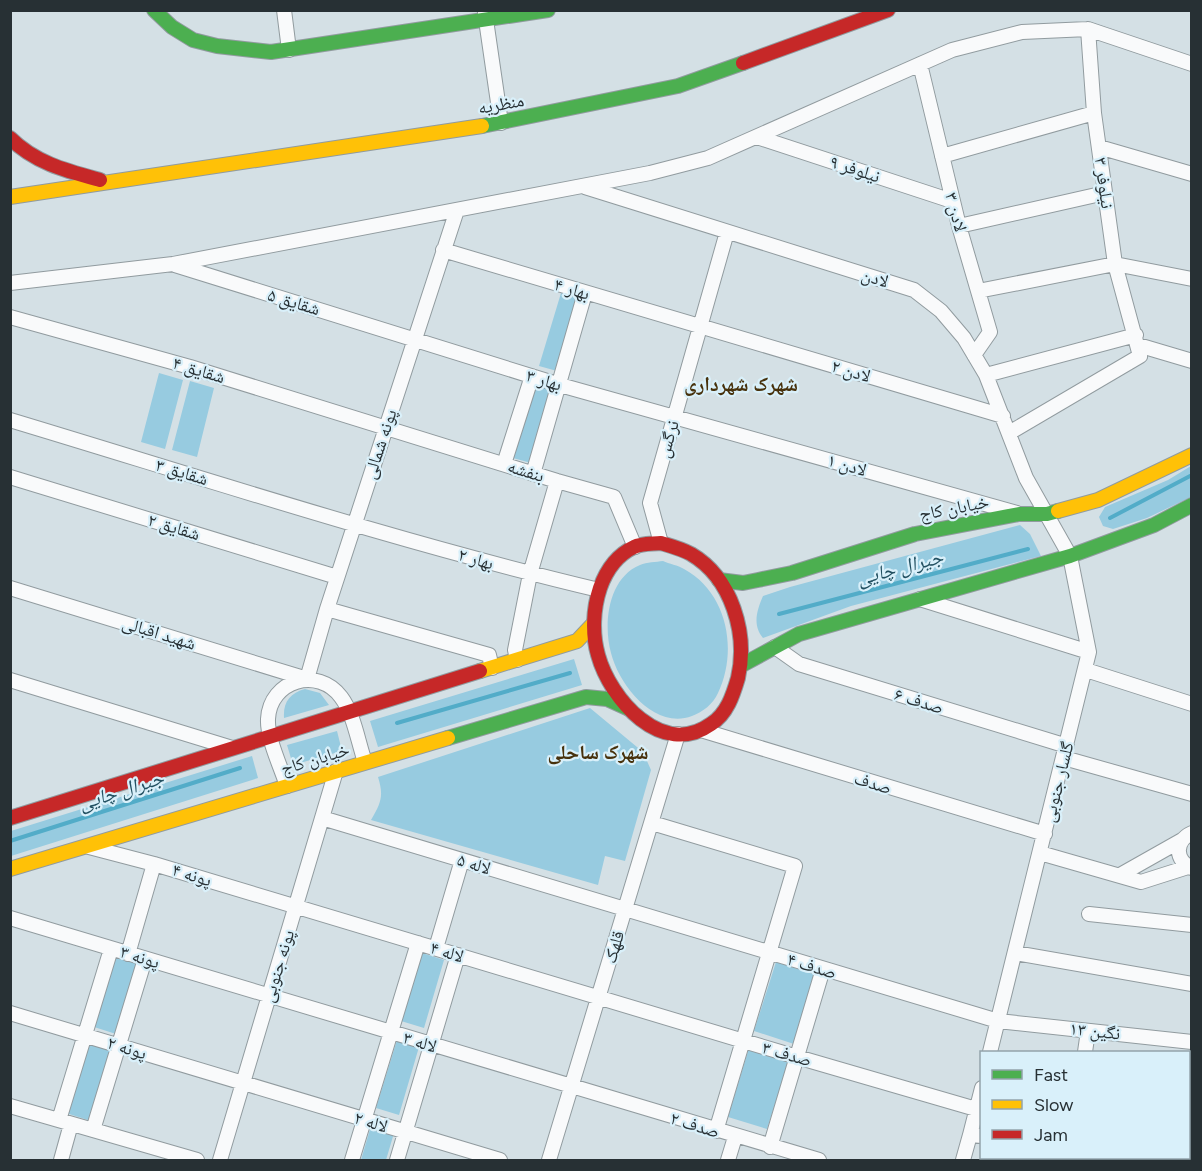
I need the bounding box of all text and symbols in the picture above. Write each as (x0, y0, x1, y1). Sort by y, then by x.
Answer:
street label: منظریه (476, 89, 526, 119)
street label: نیلوفر ۹ (827, 151, 883, 187)
street label: نیلوفر ۳ (1090, 156, 1118, 210)
street label: لادن ۳ (940, 190, 972, 234)
street label: لادن (859, 263, 891, 293)
street label: بهار ۴ (552, 273, 592, 305)
street label: شقایق ۵ (265, 284, 323, 320)
street label: شقایق ۴ (170, 352, 228, 388)
street label: لادن ۲ (829, 355, 873, 387)
street label: بهار ۳ (524, 364, 564, 396)
district label: شهرک شهرداری (684, 372, 798, 396)
street label: پونه شمالی (358, 406, 402, 482)
street label: نرگس (652, 418, 684, 460)
street label: لادن ۱ (825, 449, 869, 481)
street label: شقایق ۳ (153, 454, 211, 490)
street label: بنفشه (505, 455, 547, 487)
street label: خیابان کاج (917, 490, 991, 527)
street label: شقایق ۲ (145, 509, 203, 545)
street label: بهار ۲ (456, 543, 496, 575)
water label: جیرال چایی (854, 544, 946, 591)
street label: شهید اقبالی (119, 611, 199, 655)
street label: صدف ۶ (892, 683, 946, 719)
street label: خیابان کاج (278, 738, 352, 781)
street label: گلسار جنوبی (1037, 739, 1079, 825)
district label: شهرک ساحلی (548, 740, 648, 765)
water label: جیرال چایی (75, 765, 167, 816)
street label: صدف (852, 767, 894, 799)
street label: لاله ۵ (455, 849, 493, 879)
street label: پونه ۴ (170, 859, 214, 892)
street label: پونه جنوبی (257, 927, 300, 1005)
street label: قلهک (599, 928, 629, 966)
street label: لاله ۴ (428, 937, 466, 967)
street label: پونه ۳ (118, 941, 162, 974)
street label: صدف ۴ (785, 948, 839, 984)
street label: نگین ۱۳ (1069, 1017, 1121, 1045)
street label: لاله ۳ (401, 1027, 439, 1057)
street label: پونه ۲ (105, 1032, 149, 1065)
street label: صدف ۳ (760, 1036, 814, 1072)
legend (980, 1051, 1190, 1159)
text: Fast (1034, 1064, 1068, 1086)
text: Slow (1034, 1094, 1073, 1116)
street label: لاله ۲ (352, 1107, 390, 1137)
street label: صدف ۲ (668, 1107, 722, 1143)
text: Jam (1034, 1124, 1068, 1146)

